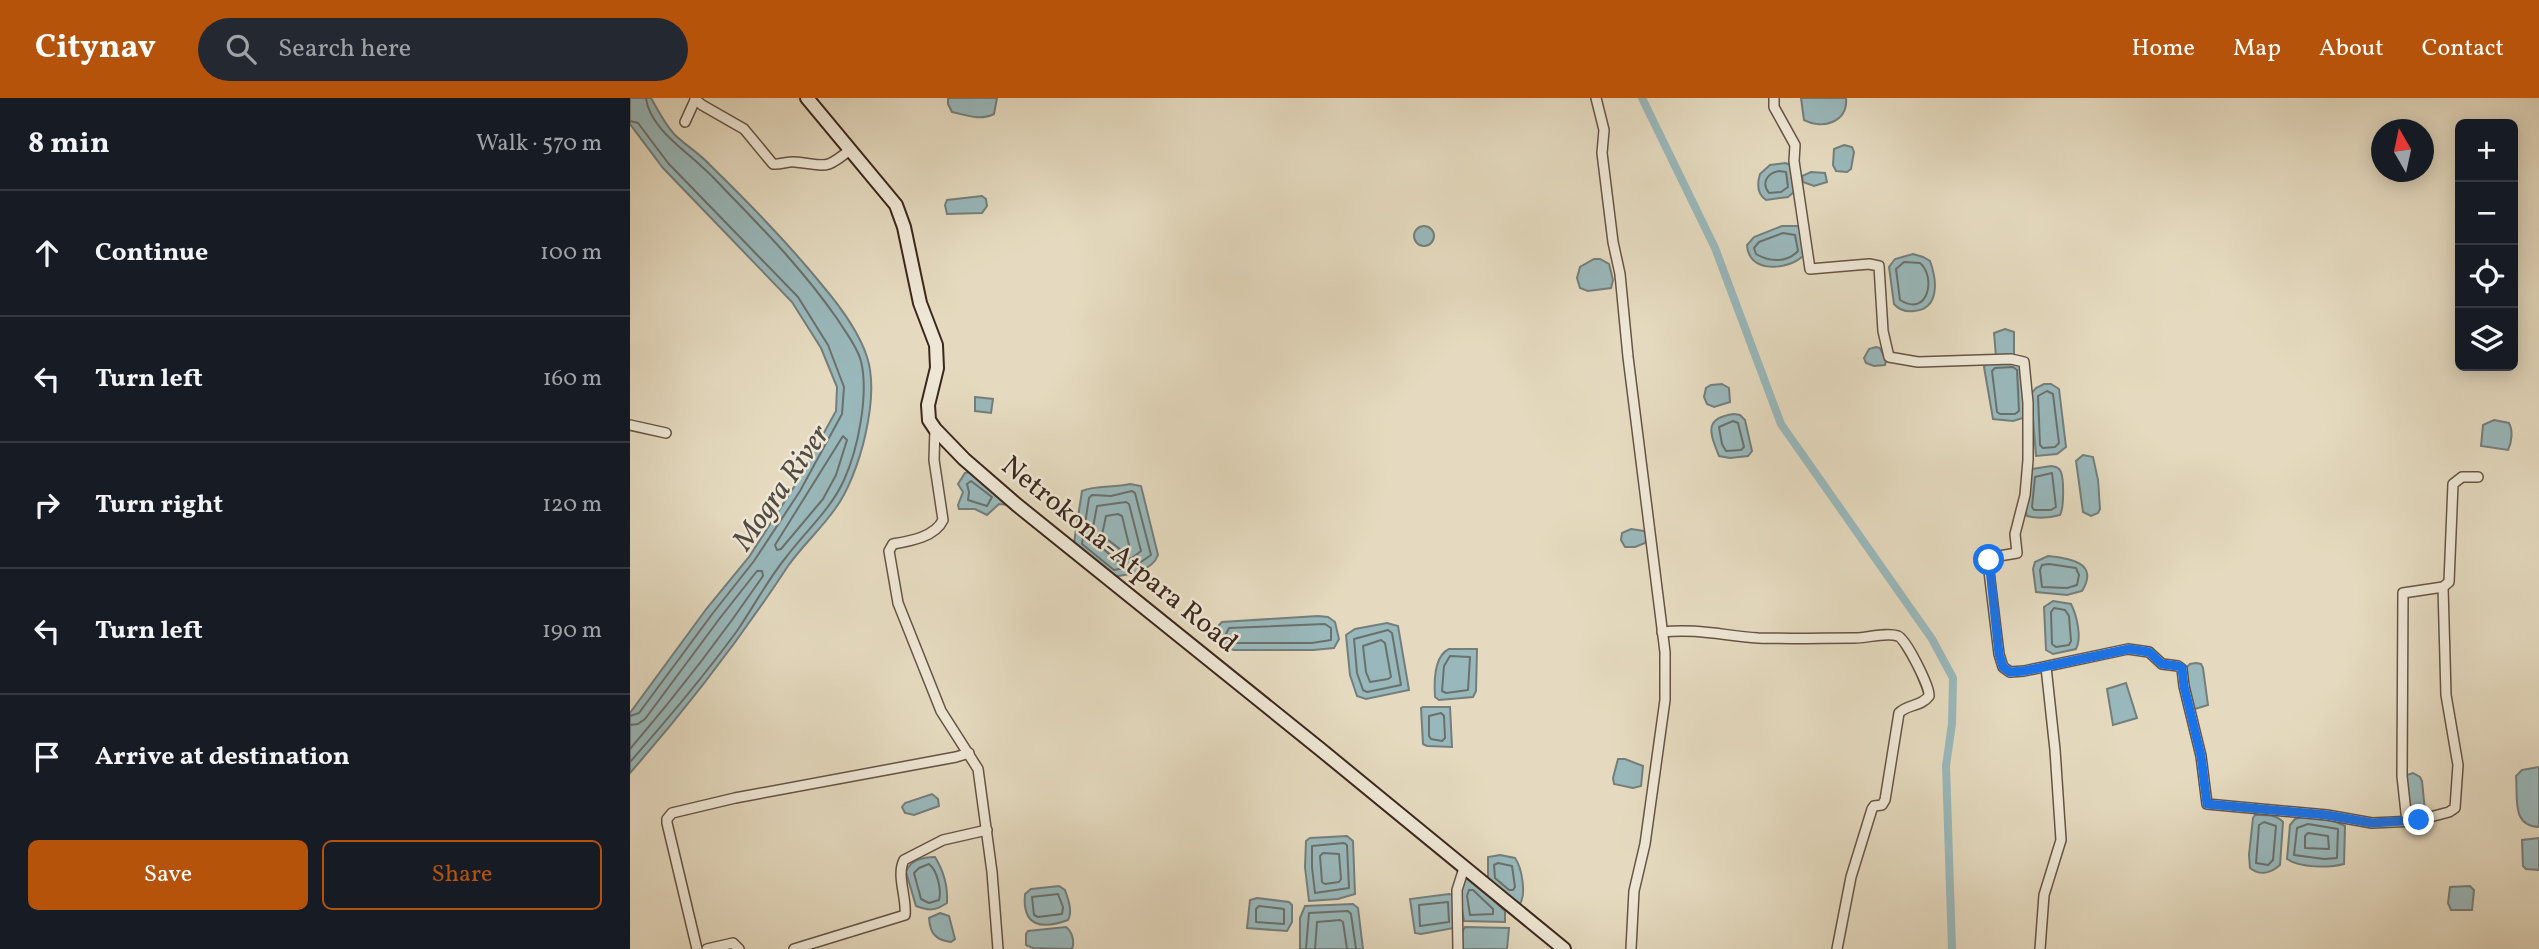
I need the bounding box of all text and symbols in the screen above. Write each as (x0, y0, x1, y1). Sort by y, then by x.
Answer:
search box (198, 18, 688, 81)
text: Citynav (35, 26, 156, 72)
icon: search (222, 30, 260, 68)
text: Search here (278, 31, 411, 67)
text: Home (2131, 32, 2195, 66)
text: Map (2233, 32, 2281, 66)
text: About (2319, 32, 2384, 66)
text: Contact (2422, 32, 2504, 66)
north arrow (2371, 119, 2434, 182)
map controls (2455, 119, 2518, 371)
button: + (2455, 119, 2518, 182)
text: 8 min (28, 123, 110, 165)
text: Walk · 570 m (476, 128, 602, 160)
button: − (2455, 182, 2518, 245)
icon: ahead (28, 234, 66, 272)
text: Continue (95, 235, 208, 271)
text: 100 m (540, 237, 602, 269)
button: locate (2455, 245, 2518, 308)
button: layers (2455, 308, 2518, 371)
icon: left (28, 360, 66, 398)
text: Turn left (95, 361, 203, 397)
text: 160 m (543, 363, 602, 395)
water label: Mogra River (723, 416, 841, 560)
street label: Netrokona-Atpara Road (992, 447, 1246, 663)
icon: right (28, 486, 66, 524)
text: Turn right (95, 487, 223, 523)
text: 120 m (542, 489, 602, 521)
route start (1973, 544, 2004, 575)
icon: left (28, 612, 66, 650)
text: Turn left (95, 613, 203, 649)
text: 190 m (542, 615, 602, 647)
icon: arrive (28, 738, 66, 776)
text: Arrive at destination (95, 739, 350, 775)
route end (2403, 804, 2434, 835)
button: Save (28, 840, 308, 910)
button: Share (322, 840, 602, 910)

